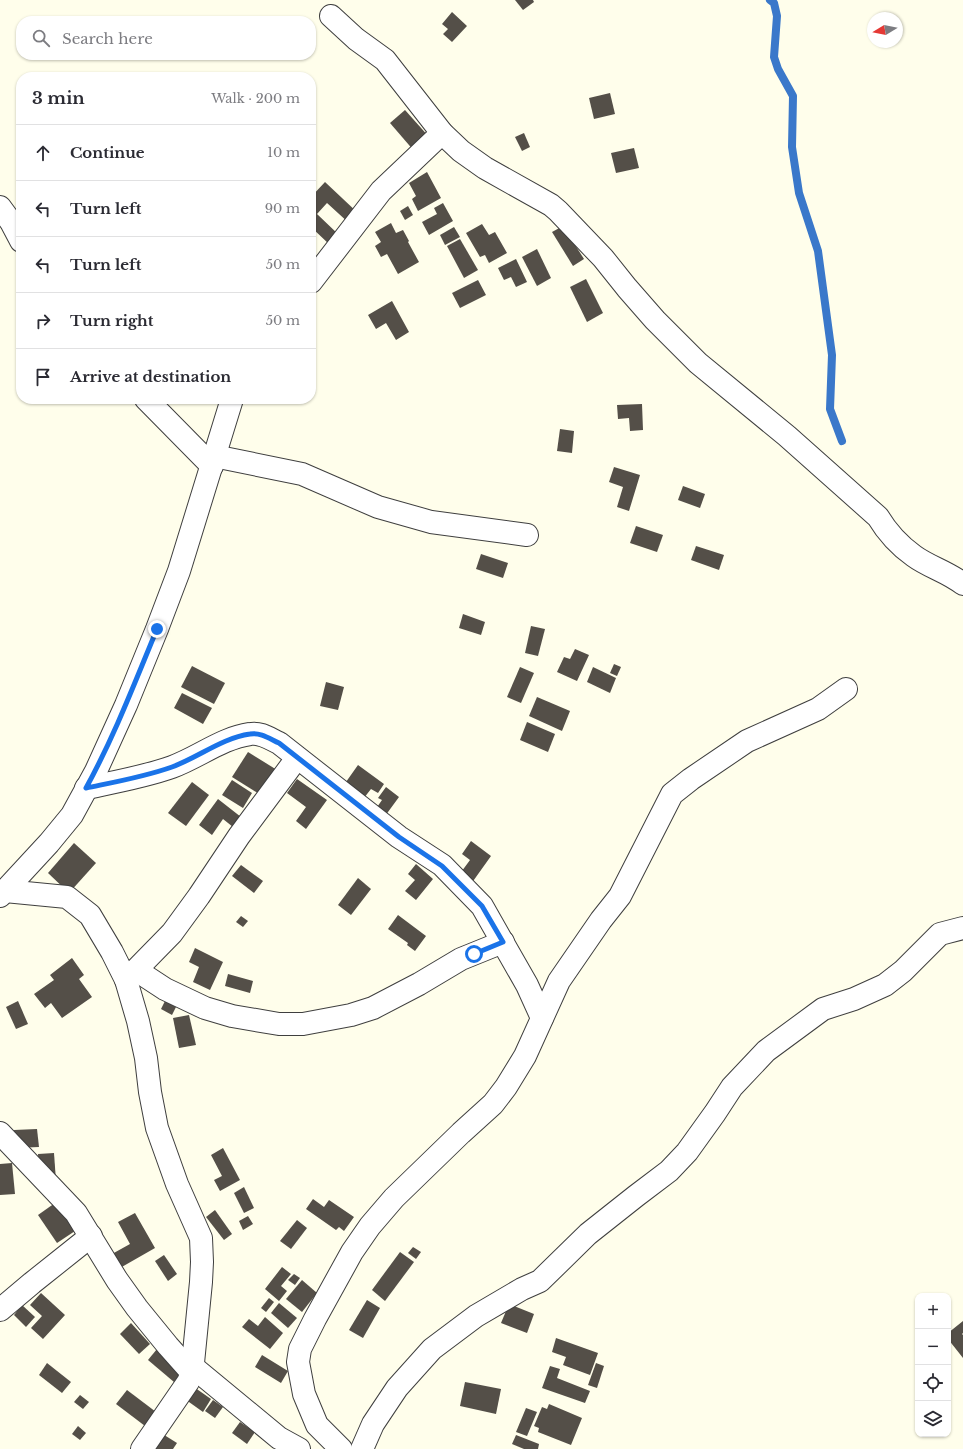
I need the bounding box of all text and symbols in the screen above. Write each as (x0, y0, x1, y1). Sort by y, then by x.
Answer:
north arrow (867, 12, 903, 48)
search box (16, 16, 316, 60)
icon: search (30, 27, 52, 49)
text: Search here (62, 29, 153, 48)
text: 3 min (32, 88, 85, 109)
text: Walk · 200 m (211, 90, 300, 107)
icon: ahead (32, 142, 54, 164)
text: Continue (70, 143, 145, 162)
text: 10 m (267, 144, 300, 161)
icon: left (32, 198, 54, 220)
text: Turn left (70, 199, 141, 218)
text: 90 m (265, 200, 300, 217)
icon: left (32, 254, 54, 276)
text: Turn left (70, 255, 141, 274)
text: 50 m (266, 256, 300, 273)
icon: right (32, 310, 54, 332)
text: Turn right (70, 311, 153, 330)
text: 50 m (266, 312, 300, 329)
icon: arrive (32, 366, 54, 388)
text: Arrive at destination (70, 367, 231, 386)
route end (148, 620, 166, 638)
route start (465, 945, 483, 963)
map controls (915, 1293, 951, 1437)
button: + (915, 1293, 951, 1329)
button: − (915, 1329, 951, 1365)
button: locate (915, 1365, 951, 1401)
button: layers (915, 1401, 951, 1437)

